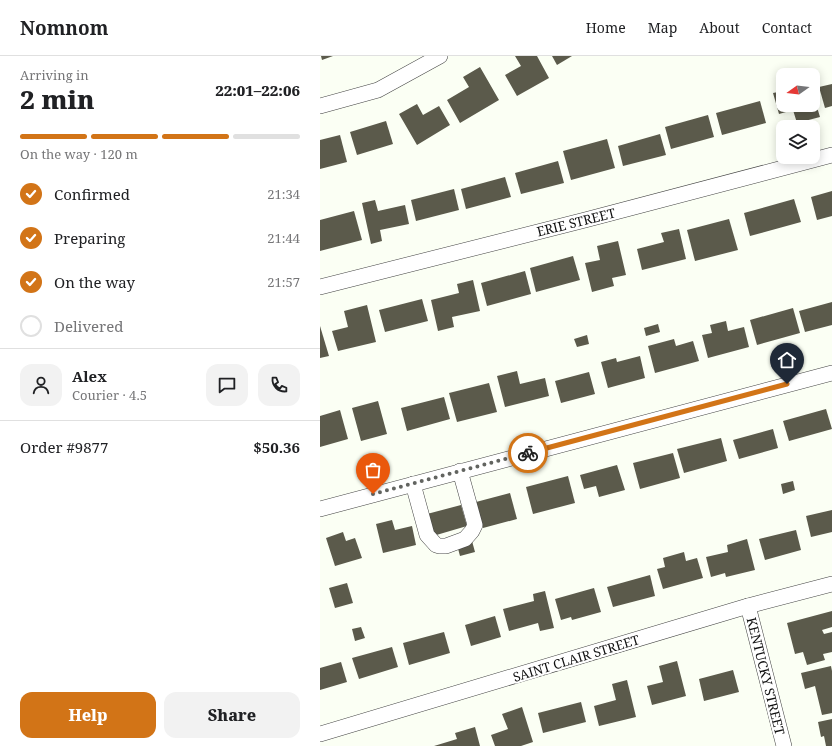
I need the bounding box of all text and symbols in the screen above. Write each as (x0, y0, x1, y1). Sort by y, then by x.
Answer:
text: Nomnom (20, 15, 108, 41)
text: Home (586, 18, 626, 37)
text: Map (648, 18, 677, 37)
text: About (699, 18, 740, 37)
text: Contact (762, 18, 812, 37)
text: Arriving in (20, 66, 89, 84)
north arrow (776, 68, 820, 112)
map controls (776, 68, 820, 164)
text: 22:01–22:06 (215, 80, 300, 100)
text: 2 min (20, 81, 95, 117)
button: layers (776, 120, 820, 164)
text: On the way · 120 m (20, 145, 138, 163)
icon: check (20, 183, 42, 205)
text: Confirmed (54, 184, 130, 204)
text: 21:34 (267, 185, 300, 203)
street label: ERIE STREET (535, 204, 617, 240)
icon: check (20, 227, 42, 249)
text: Preparing (54, 228, 125, 248)
text: 21:44 (267, 229, 300, 247)
icon: check (20, 271, 42, 293)
text: On the way (54, 272, 135, 292)
text: 21:57 (267, 273, 300, 291)
text: Delivered (54, 316, 123, 336)
pin (770, 343, 804, 384)
icon: home (776, 349, 798, 371)
button: person (20, 364, 62, 406)
button: chat (206, 364, 248, 406)
button: phone (258, 364, 300, 406)
text: Alex (72, 366, 107, 386)
text: Courier · 4.5 (72, 386, 147, 404)
courier (508, 433, 548, 473)
text: Order #9877 (20, 437, 108, 457)
text: $50.36 (253, 437, 300, 457)
icon: bike (517, 442, 539, 464)
pin (356, 453, 390, 494)
icon: bag (362, 459, 384, 481)
street label: KENTUCKY STREET (743, 615, 789, 737)
street label: SAINT CLAIR STREET (511, 630, 641, 686)
button: Help (20, 692, 156, 738)
button: Share (164, 692, 300, 738)

